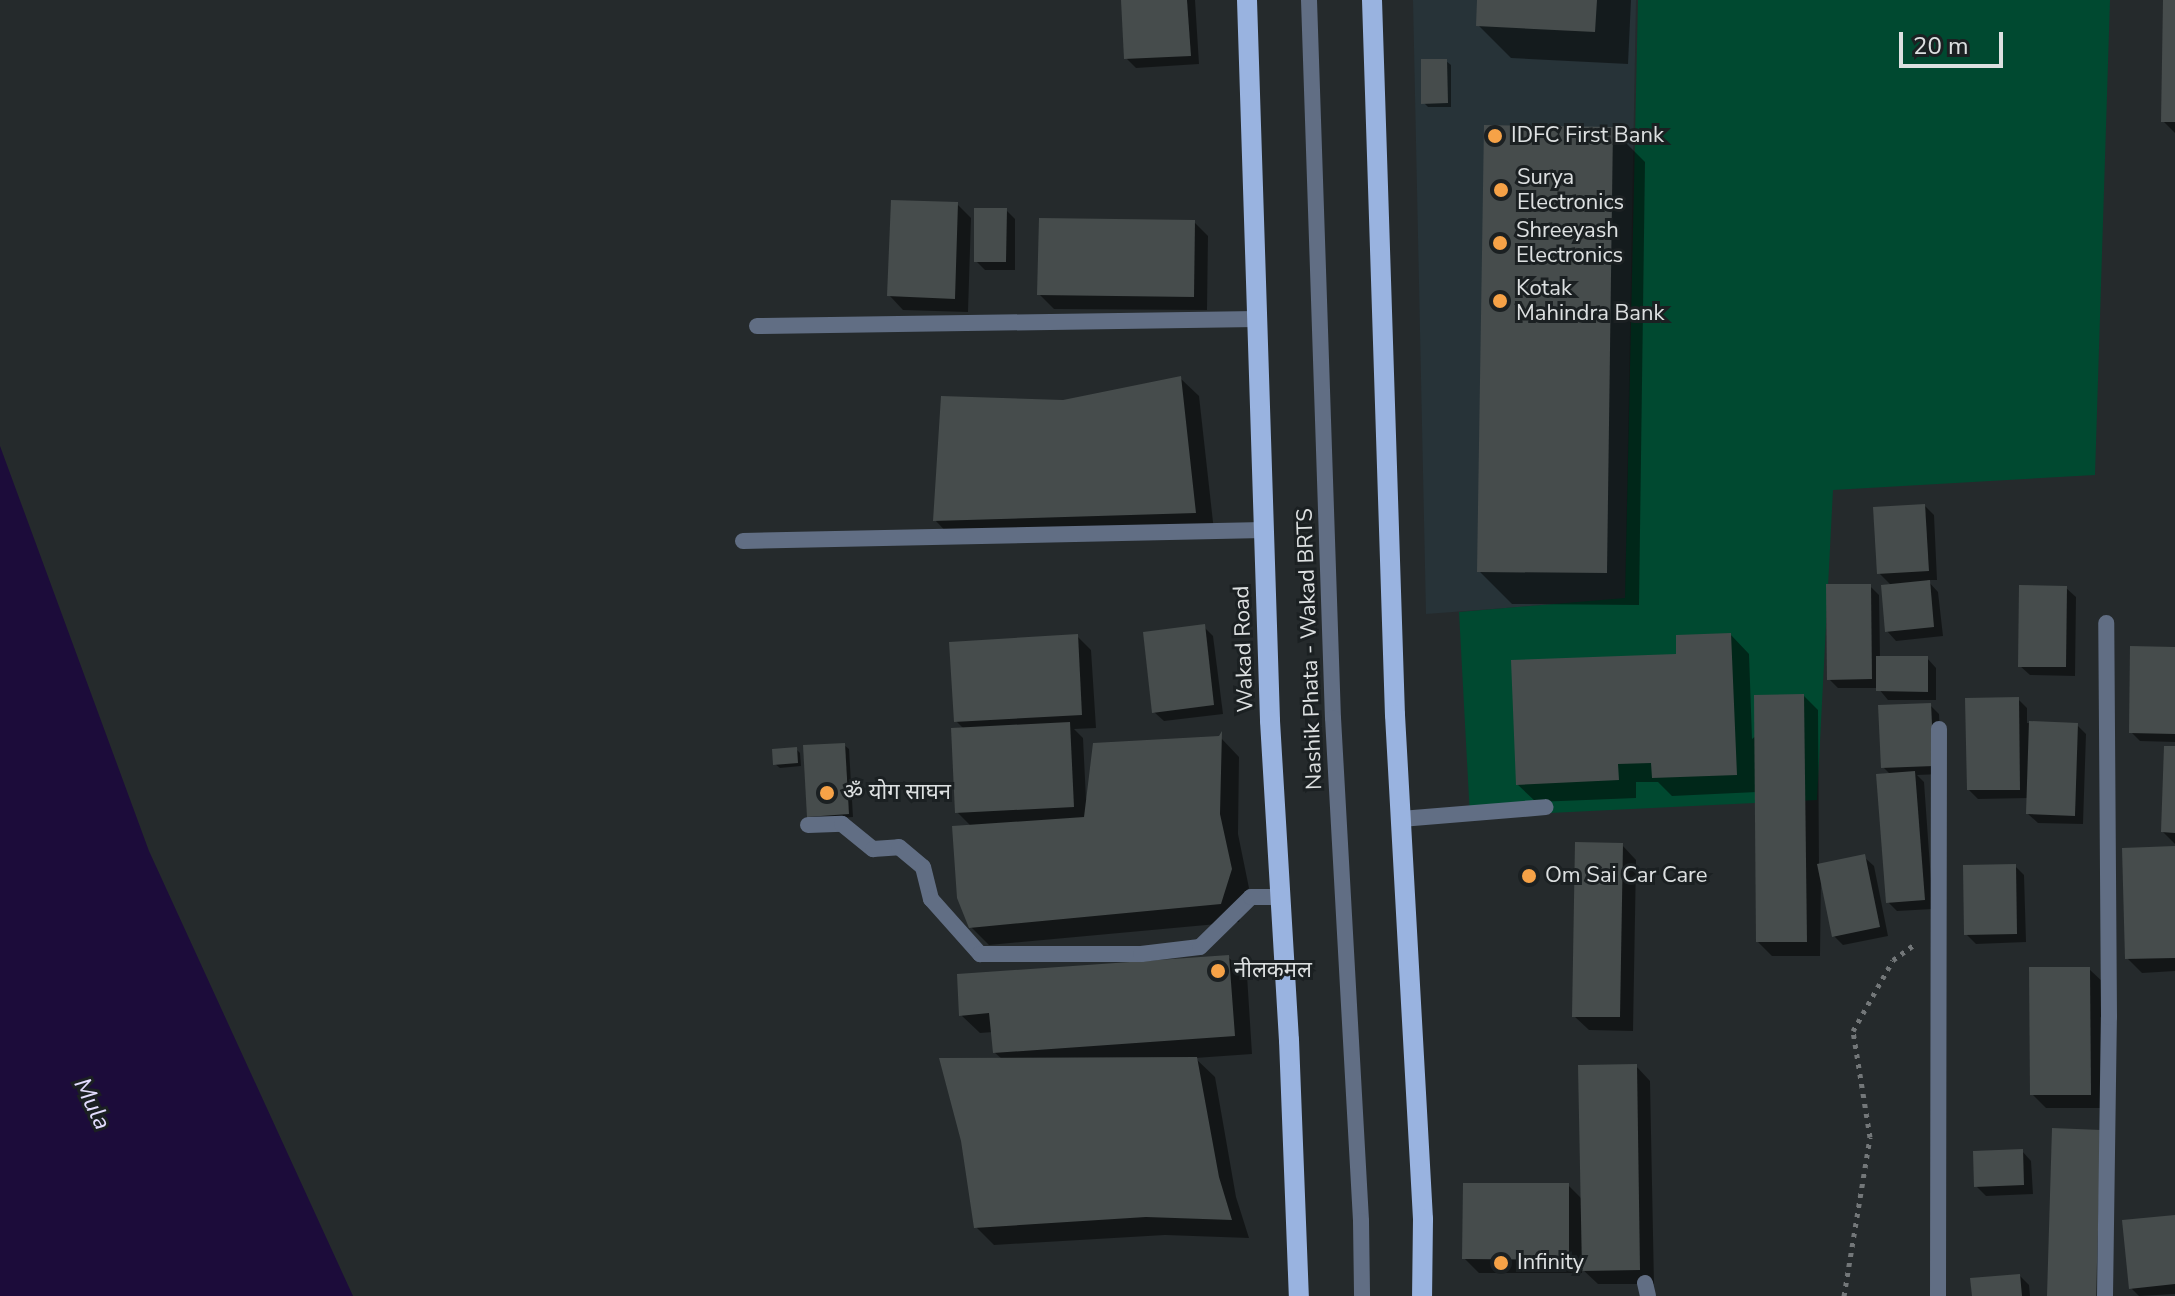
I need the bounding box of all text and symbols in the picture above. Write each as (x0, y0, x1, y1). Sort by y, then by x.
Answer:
scale bar (1903, 16, 2007, 66)
text: 20 m (1913, 30, 1969, 62)
place label: IDFC First Bank (1511, 123, 1664, 149)
marker: IDFC First Bank (1486, 127, 1504, 145)
place label: Surya Electronics (1517, 164, 1624, 216)
marker: Surya Electronics (1492, 181, 1510, 199)
place label: Shreeyash Electronics (1516, 217, 1623, 268)
marker: Shreeyash Electronics (1491, 234, 1509, 252)
place label: Kotak Mahindra Bank (1516, 275, 1664, 326)
marker: Kotak Mahindra Bank (1491, 292, 1509, 310)
street label: Nashik Phata - Wakad BRTS (1292, 508, 1328, 790)
street label: Wakad Road (1229, 585, 1259, 713)
place label: ॐ योग साघन (843, 780, 951, 806)
marker: ॐ योग साघन (818, 784, 836, 802)
place label: Om Sai Car Care (1545, 863, 1707, 889)
marker: Om Sai Car Care (1520, 867, 1538, 885)
place label: नीलकमल (1234, 958, 1312, 984)
marker: नीलकमल (1209, 962, 1227, 980)
water label: Mula (67, 1074, 117, 1134)
place label: Infinity (1517, 1250, 1584, 1276)
marker: Infinity (1492, 1254, 1510, 1272)

